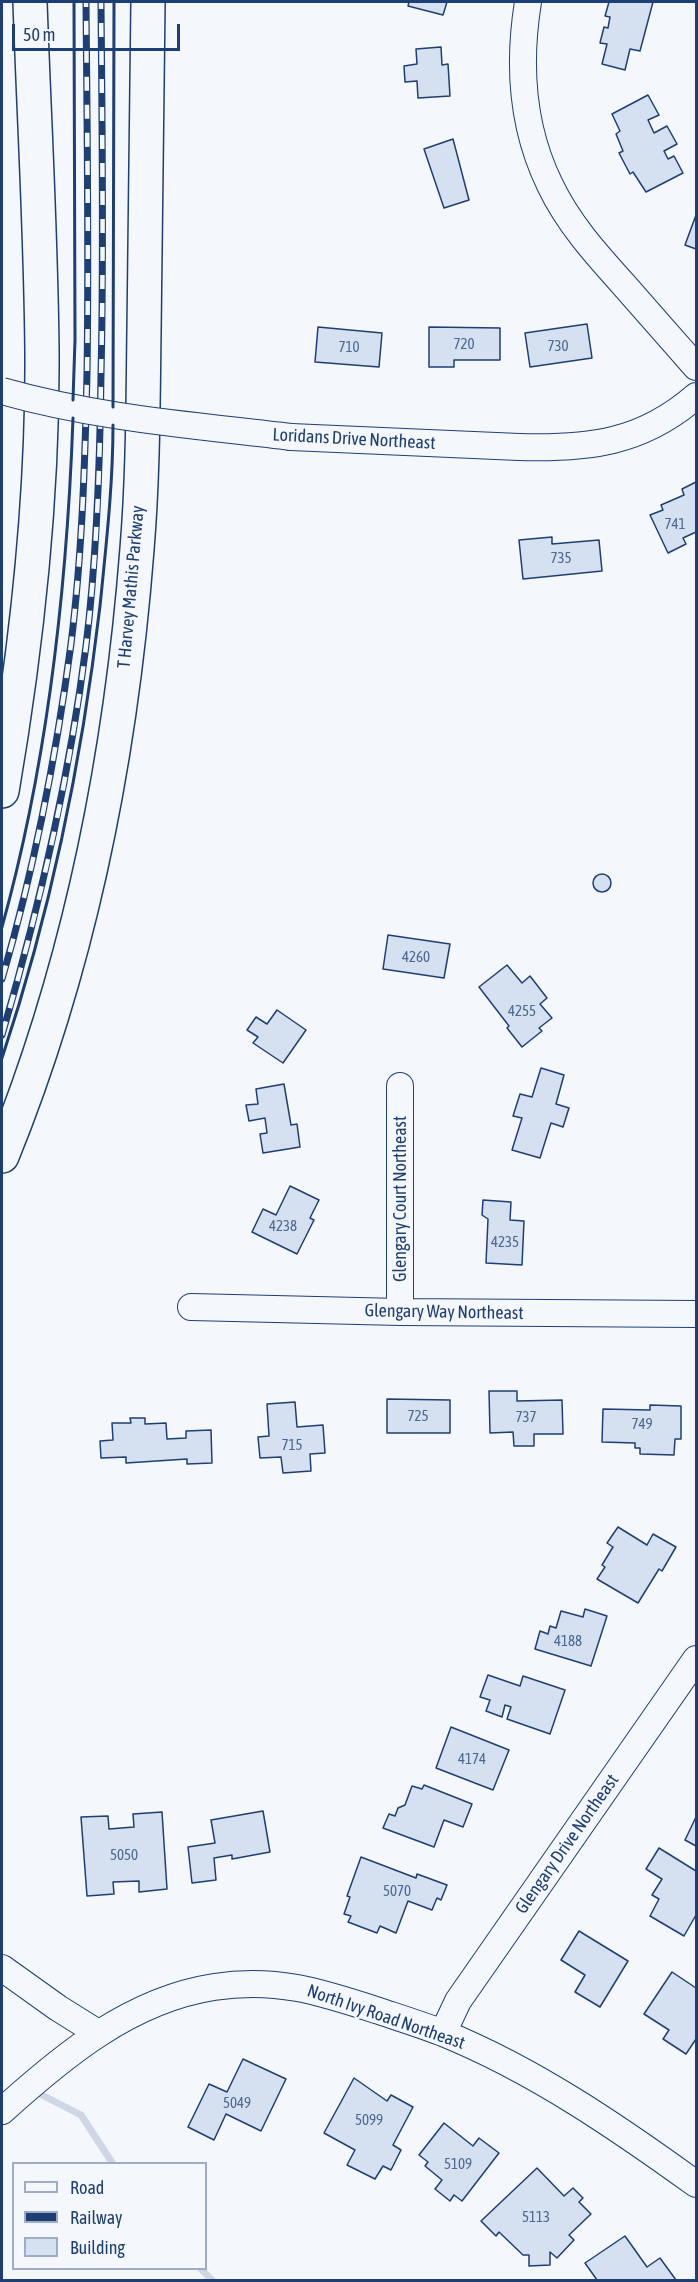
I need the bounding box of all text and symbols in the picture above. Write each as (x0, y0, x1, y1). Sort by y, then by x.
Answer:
scale bar (15, 12, 183, 50)
text: 50 m (23, 24, 55, 45)
house number: 720 (453, 335, 475, 353)
house number: 730 (547, 337, 569, 355)
house number: 710 (338, 338, 360, 356)
street label: Loridans Drive Northeast (272, 424, 436, 454)
street label: T Harvey Mathis Parkway (113, 505, 149, 669)
house number: 741 (664, 515, 686, 533)
house number: 735 (550, 549, 572, 567)
house number: 4260 (402, 948, 430, 966)
house number: 4255 (508, 1002, 536, 1020)
street label: Glengary Court Northeast (389, 1116, 411, 1282)
house number: 4238 (269, 1217, 297, 1235)
house number: 4235 (491, 1233, 519, 1251)
street label: Glengary Way Northeast (364, 1300, 524, 1324)
house number: 725 (407, 1407, 429, 1425)
house number: 737 (515, 1408, 537, 1426)
house number: 749 (631, 1415, 653, 1433)
house number: 715 (281, 1436, 303, 1454)
house number: 4188 (554, 1632, 582, 1650)
house number: 4174 (458, 1750, 486, 1768)
street label: Glengary Drive Northeast (511, 1770, 623, 1918)
house number: 5050 (110, 1846, 138, 1864)
house number: 5070 (383, 1882, 411, 1900)
street label: North Ivy Road Northeast (304, 1980, 468, 2054)
house number: 5049 (223, 2094, 251, 2112)
house number: 5099 (355, 2111, 383, 2129)
house number: 5109 (444, 2155, 472, 2173)
legend (12, 2162, 207, 2270)
text: Road (70, 2177, 104, 2198)
text: Railway (70, 2207, 122, 2228)
house number: 5113 (522, 2208, 550, 2226)
text: Building (70, 2237, 125, 2258)

